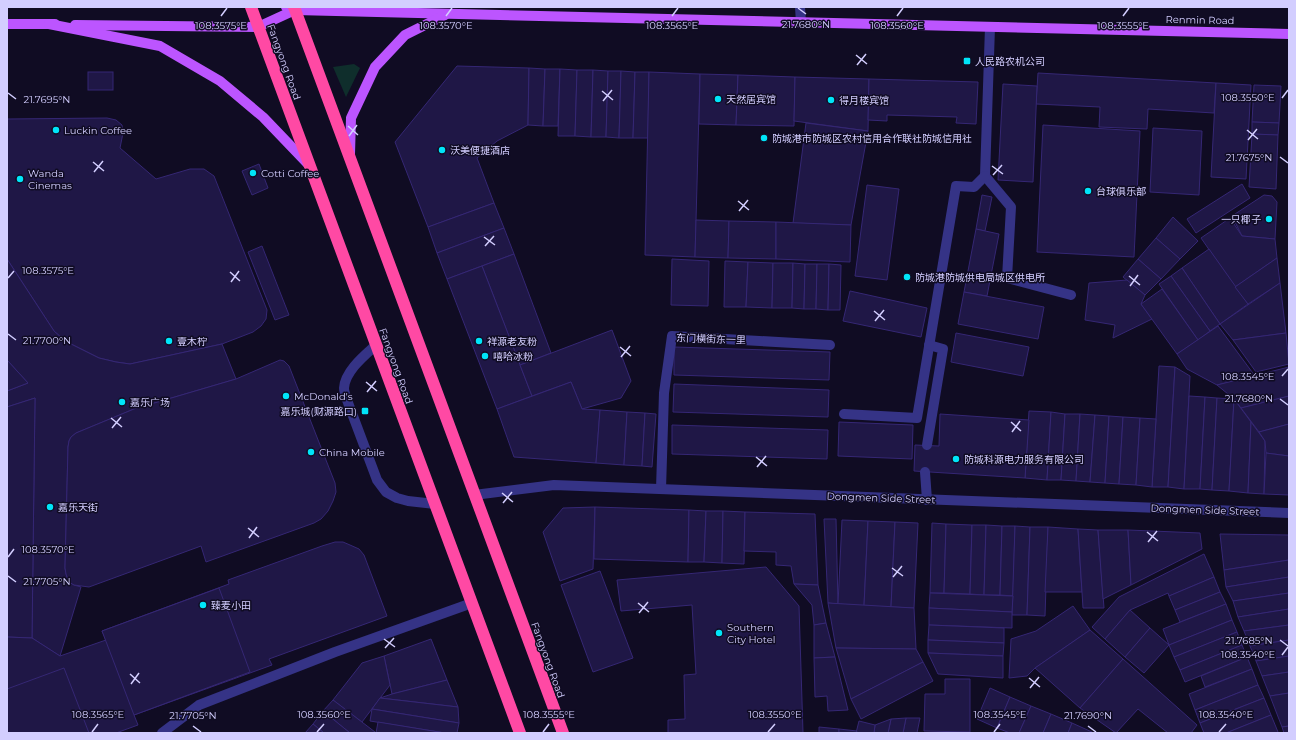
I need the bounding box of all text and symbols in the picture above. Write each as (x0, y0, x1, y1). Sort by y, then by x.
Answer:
street label: Renmin Road (1165, 13, 1235, 27)
text: 21.7680°N (782, 18, 830, 31)
text: 108.3575°E (195, 19, 247, 32)
text: 108.3570°E (419, 19, 473, 32)
text: 108.3565°E (646, 19, 699, 32)
text: 108.3560°E (870, 19, 924, 32)
text: 108.3555°E (1097, 19, 1149, 32)
street label: Fangyong Road (264, 22, 304, 102)
place label: 人民路农机公司 (975, 55, 1045, 68)
marker: 人民路农机公司 (962, 56, 972, 66)
text: 108.3550°E (1221, 91, 1275, 104)
text: 21.7695°N (24, 93, 71, 106)
place label: 天然居宾馆 (726, 93, 776, 106)
marker: 天然居宾馆 (713, 94, 723, 104)
place label: 得月楼宾馆 (839, 94, 889, 107)
marker: 得月楼宾馆 (826, 95, 836, 105)
place label: Luckin Coffee (64, 124, 132, 137)
marker: Luckin Coffee (51, 125, 61, 135)
place label: 防城港市防城区农村信用合作联社防城信用社 (772, 132, 972, 145)
marker: 防城港市防城区农村信用合作联社防城信用社 (759, 133, 769, 143)
place label: 沃美便捷酒店 (450, 144, 510, 157)
marker: 沃美便捷酒店 (437, 145, 447, 155)
text: 21.7675°N (1226, 151, 1272, 164)
place label: Wanda Cinemas (28, 167, 72, 192)
place label: Cotti Coffee (261, 167, 319, 180)
marker: Cotti Coffee (248, 168, 258, 178)
marker: Wanda Cinemas (15, 174, 25, 184)
place label: 台球俱乐部 (1096, 185, 1146, 198)
marker: 台球俱乐部 (1083, 186, 1093, 196)
place label: 一只椰子 (1221, 213, 1261, 226)
marker: 一只椰子 (1264, 214, 1274, 224)
text: 108.3575°E (22, 264, 74, 277)
place label: 防城港防城供电局城区供电所 (915, 271, 1045, 284)
marker: 防城港防城供电局城区供电所 (902, 272, 912, 282)
street label: Fangyong Road (376, 326, 416, 406)
street label: 东门横街东一里 (676, 331, 746, 347)
text: 21.7700°N (23, 334, 71, 347)
place label: 壹木柠 (177, 335, 207, 348)
place label: 祥源老友粉 (487, 335, 537, 348)
marker: 壹木柠 (164, 336, 174, 346)
marker: 祥源老友粉 (474, 336, 484, 346)
place label: 嘻哈冰粉 (493, 350, 533, 363)
marker: 嘻哈冰粉 (480, 351, 490, 361)
text: 108.3545°E (1221, 370, 1275, 383)
place label: McDonald's (294, 390, 353, 403)
marker: McDonald's (281, 391, 291, 401)
text: 21.7680°N (1225, 392, 1273, 405)
place label: 嘉乐广场 (130, 396, 170, 409)
marker: 嘉乐广场 (117, 397, 127, 407)
place label: 嘉乐城(财源路口) (280, 405, 357, 418)
marker: 嘉乐城(财源路口) (360, 406, 370, 416)
place label: China Mobile (319, 446, 385, 459)
marker: China Mobile (306, 447, 316, 457)
place label: 防城科源电力服务有限公司 (964, 453, 1084, 466)
marker: 防城科源电力服务有限公司 (951, 454, 961, 464)
street label: Dongmen Side Street (826, 490, 936, 506)
place label: 嘉乐天街 (58, 501, 98, 514)
marker: 嘉乐天街 (45, 502, 55, 512)
street label: Dongmen Side Street (1150, 502, 1260, 518)
text: 108.3570°E (21, 543, 75, 556)
text: 21.7705°N (23, 575, 71, 588)
place label: 臻麦小田 (211, 599, 251, 612)
marker: 臻麦小田 (198, 600, 208, 610)
street label: Fangyong Road (528, 620, 568, 700)
place label: Southern City Hotel (727, 621, 775, 646)
marker: Southern City Hotel (714, 628, 724, 638)
text: 21.7685°N (1225, 634, 1273, 647)
text: 108.3540°E (1221, 648, 1275, 661)
text: 108.3565°E (72, 708, 125, 721)
text: 108.3560°E (297, 708, 351, 721)
text: 108.3555°E (523, 708, 575, 721)
text: 108.3550°E (748, 708, 802, 721)
text: 108.3545°E (973, 708, 1027, 721)
text: 108.3540°E (1199, 708, 1253, 721)
text: 21.7705°N (169, 709, 217, 722)
text: 21.7690°N (1064, 709, 1112, 722)

